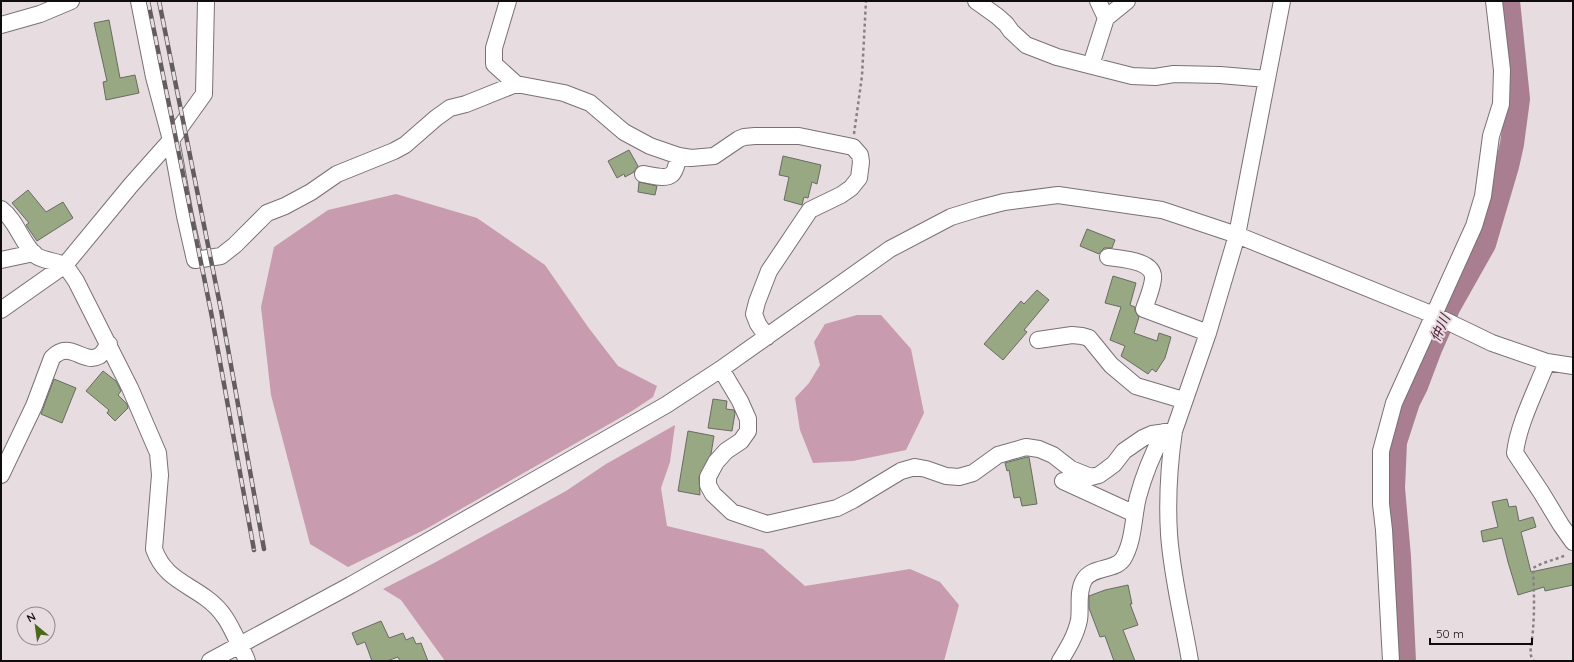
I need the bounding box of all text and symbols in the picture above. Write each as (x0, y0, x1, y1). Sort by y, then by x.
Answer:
water label: 仲川 (1426, 310, 1455, 344)
north arrow (16, 606, 56, 646)
text: N (24, 609, 38, 625)
scale bar (1430, 620, 1532, 646)
text: 50 m (1436, 626, 1464, 641)

